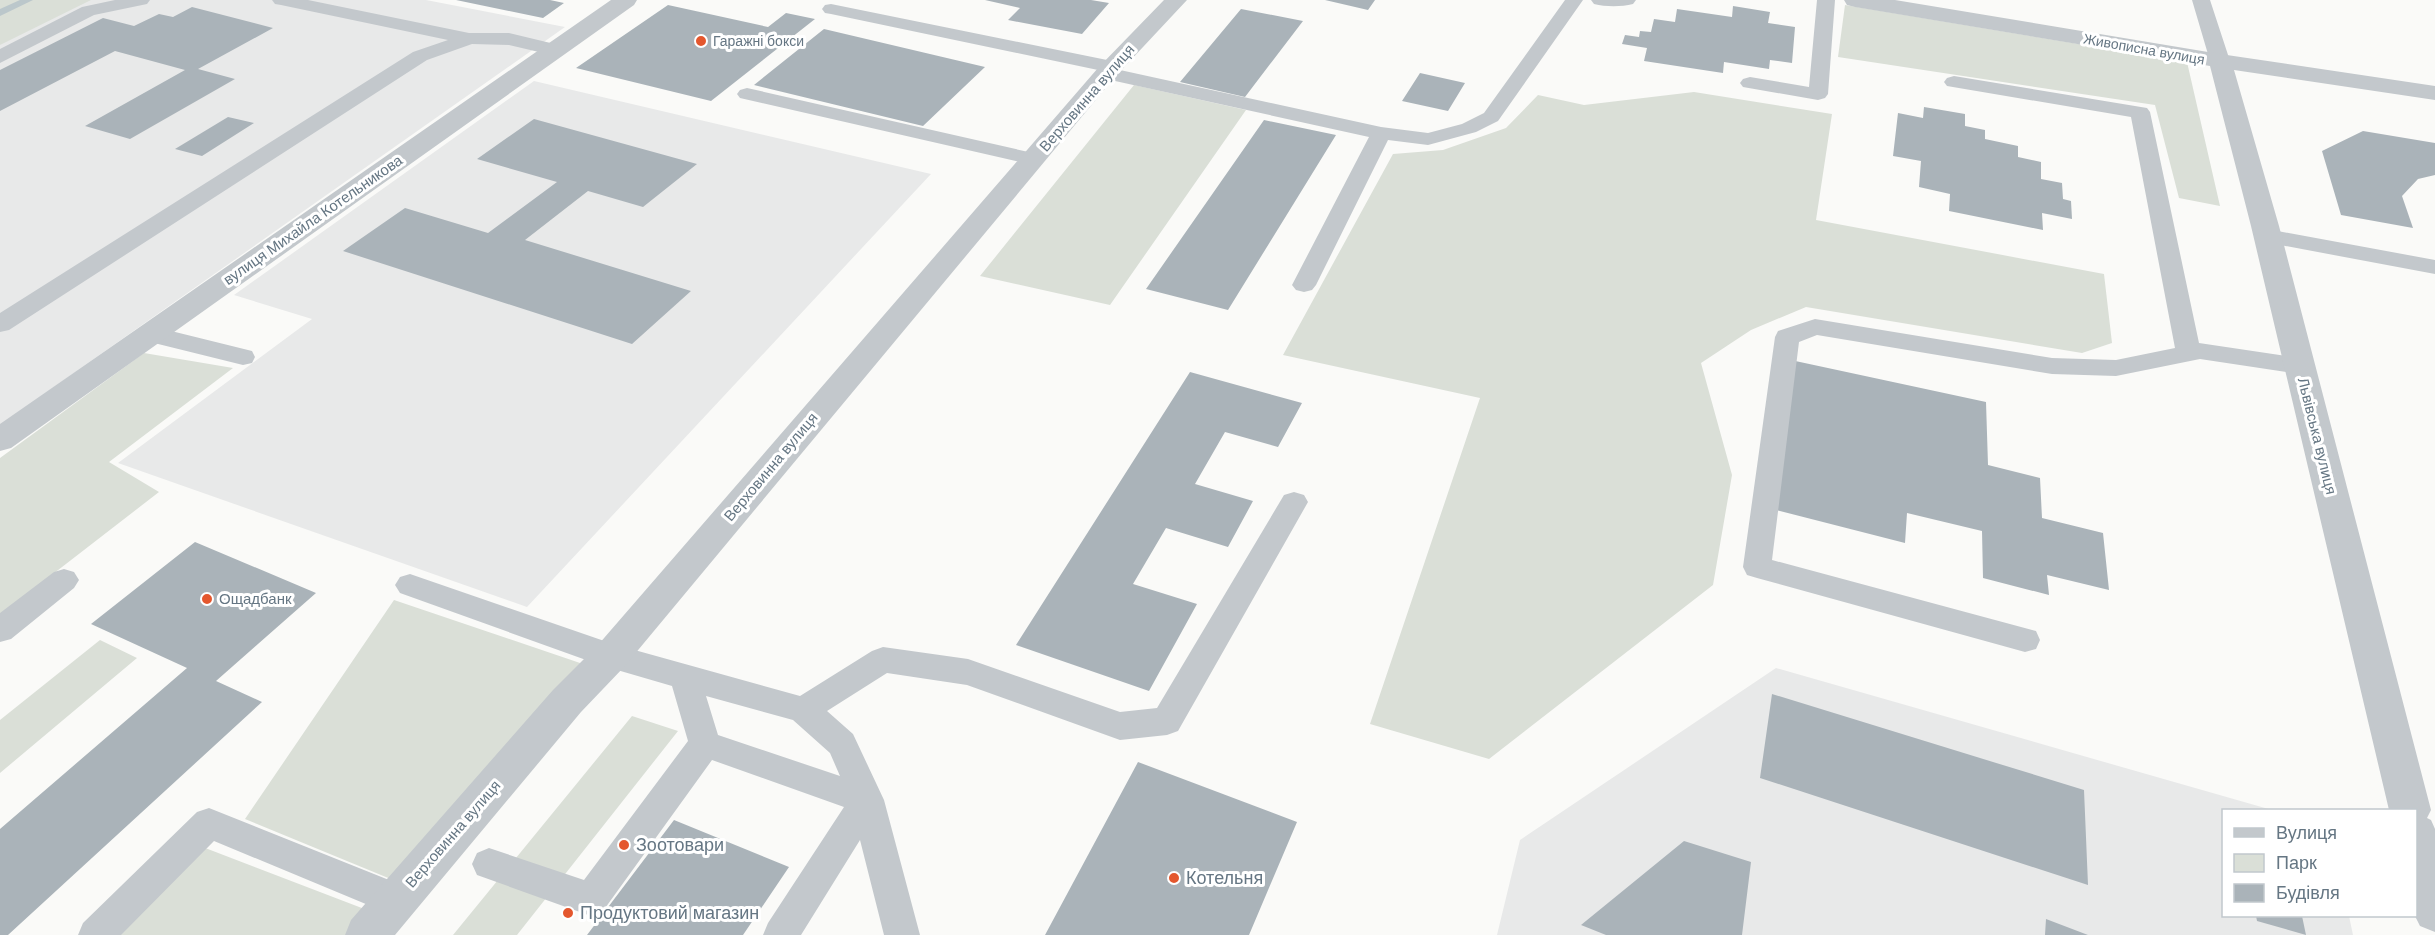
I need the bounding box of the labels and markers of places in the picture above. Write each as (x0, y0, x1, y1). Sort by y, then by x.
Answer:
place label: Гаражні бокси (713, 32, 804, 50)
marker: Гаражні бокси (694, 34, 708, 48)
place label: Ощадбанк (219, 589, 292, 609)
marker: Ощадбанк (200, 592, 214, 606)
place label: Зоотовари (636, 833, 724, 857)
marker: Зоотовари (617, 838, 631, 852)
place label: Котельня (1186, 866, 1263, 890)
marker: Котельня (1167, 871, 1181, 885)
place label: Продуктовий магазин (580, 901, 759, 925)
marker: Продуктовий магазин (561, 906, 575, 920)

